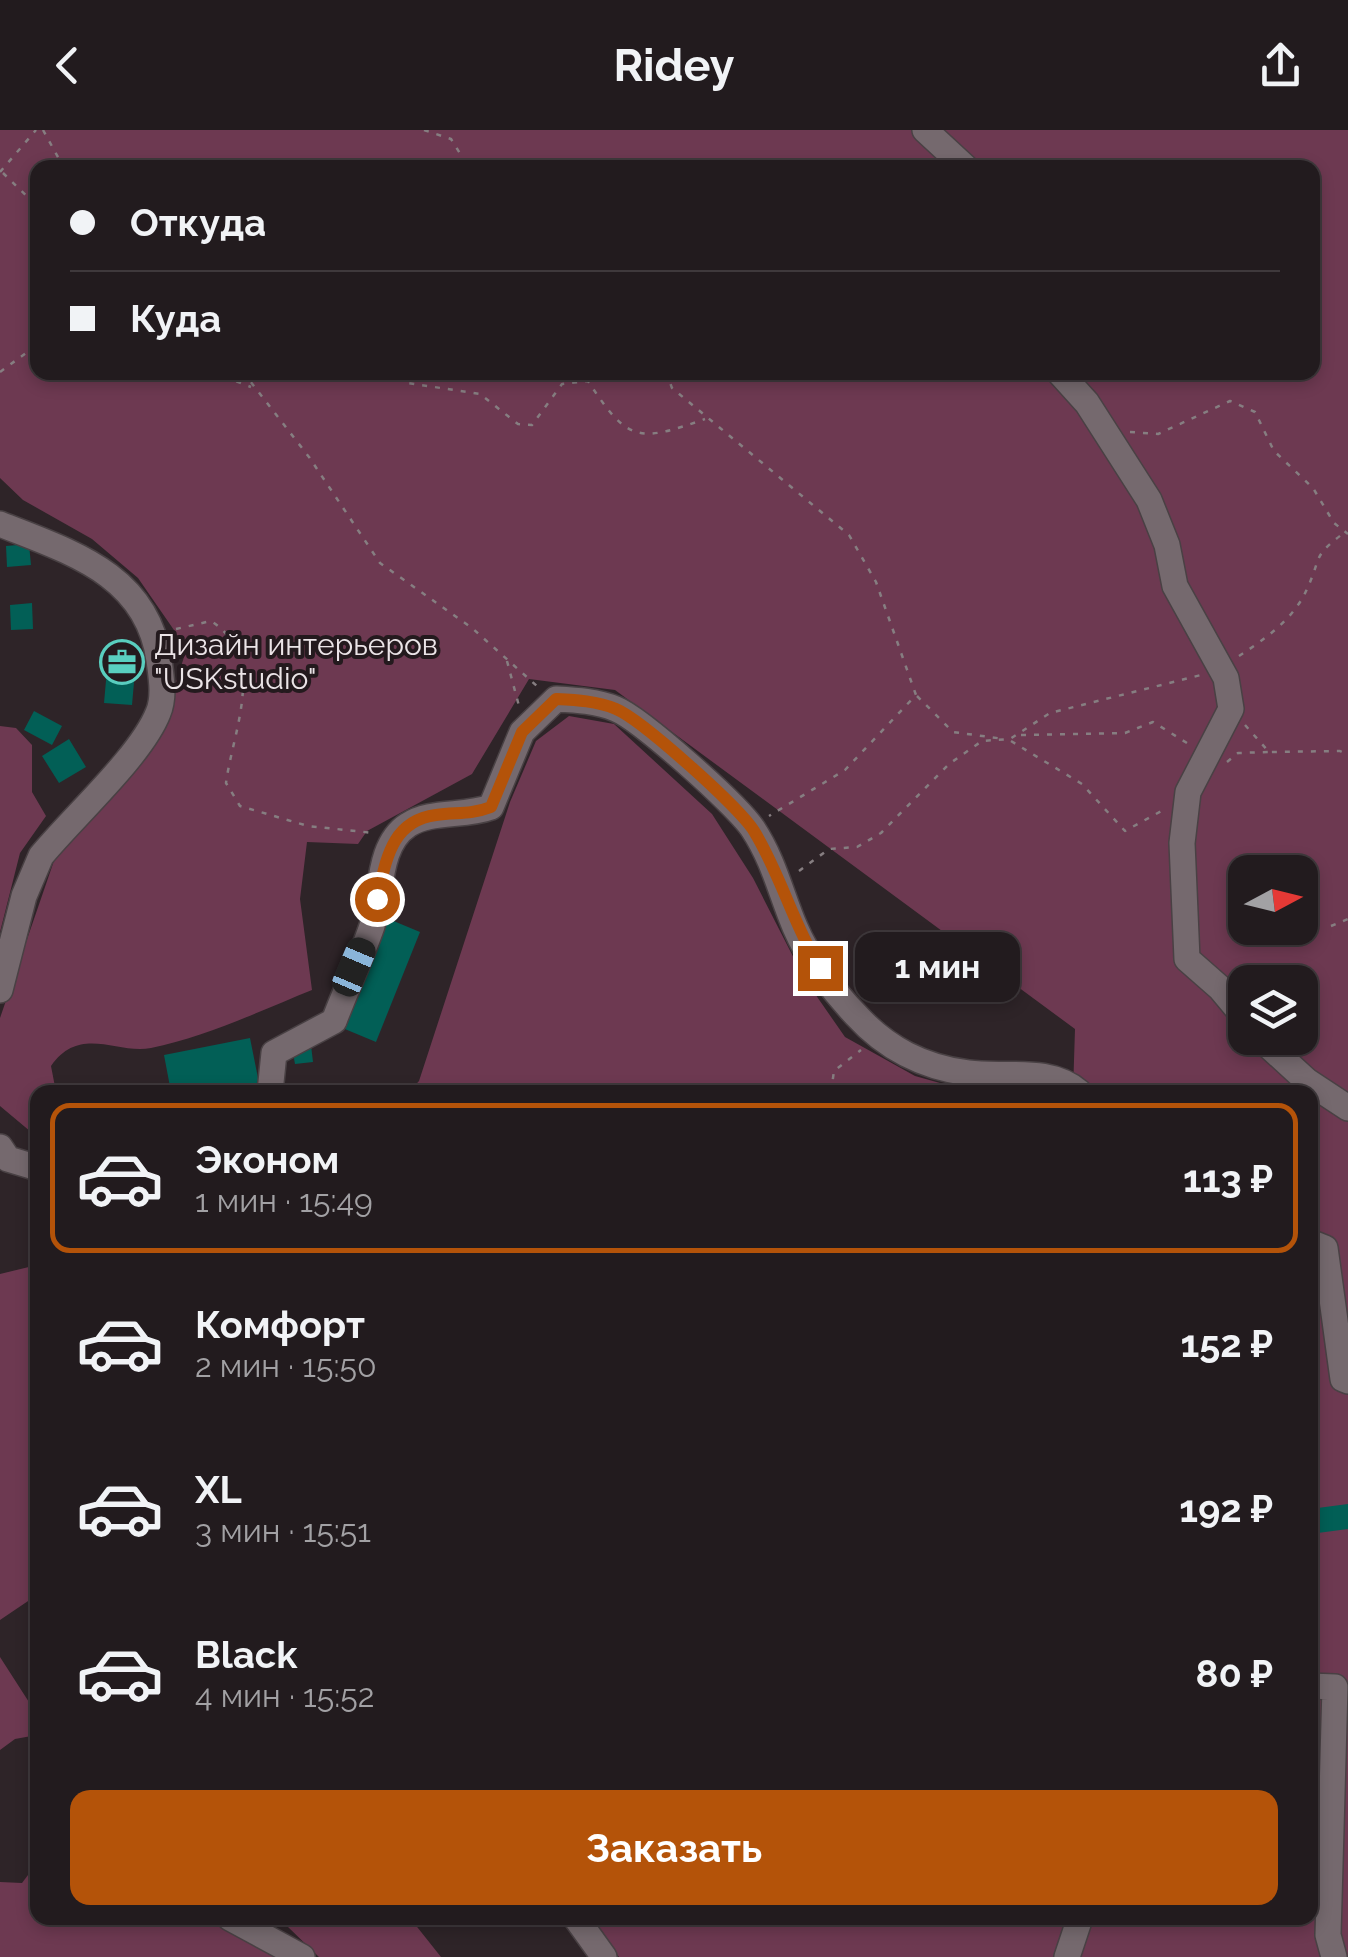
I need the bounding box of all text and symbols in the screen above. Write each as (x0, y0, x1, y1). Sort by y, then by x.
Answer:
icon: back (40, 38, 95, 93)
icon: share (1253, 38, 1308, 93)
text: Ridey (613, 39, 735, 92)
text: Откуда (130, 200, 266, 245)
text: Куда (130, 296, 221, 341)
place label: Дизайн интерьеров "USKstudio" (154, 627, 438, 696)
office icon: Дизайн интерьеров "USKstudio" (99, 639, 145, 685)
north arrow (1228, 855, 1318, 945)
map controls (1228, 855, 1318, 1055)
route start (355, 877, 400, 922)
callout: 1 мин (855, 933, 1020, 1003)
car (328, 934, 380, 1000)
route end (798, 946, 843, 991)
text: 1 мин (895, 948, 980, 985)
button: layers (1228, 965, 1318, 1055)
icon: car (75, 1133, 165, 1223)
text: Эконом (195, 1137, 339, 1182)
text: 113 ₽ (1183, 1156, 1273, 1201)
text: 1 мин · 15:49 (195, 1182, 373, 1219)
icon: car (75, 1298, 165, 1388)
text: Комфорт (195, 1302, 365, 1347)
text: 152 ₽ (1181, 1321, 1273, 1366)
text: 2 мин · 15:50 (195, 1347, 376, 1384)
icon: car (75, 1463, 165, 1553)
text: XL (195, 1467, 242, 1512)
text: 192 ₽ (1179, 1486, 1273, 1531)
text: 3 мин · 15:51 (195, 1512, 371, 1549)
icon: car (75, 1628, 165, 1718)
text: Black (195, 1632, 297, 1677)
text: 80 ₽ (1196, 1651, 1273, 1696)
text: 4 мин · 15:52 (195, 1677, 374, 1714)
button: Заказать (70, 1790, 1278, 1905)

